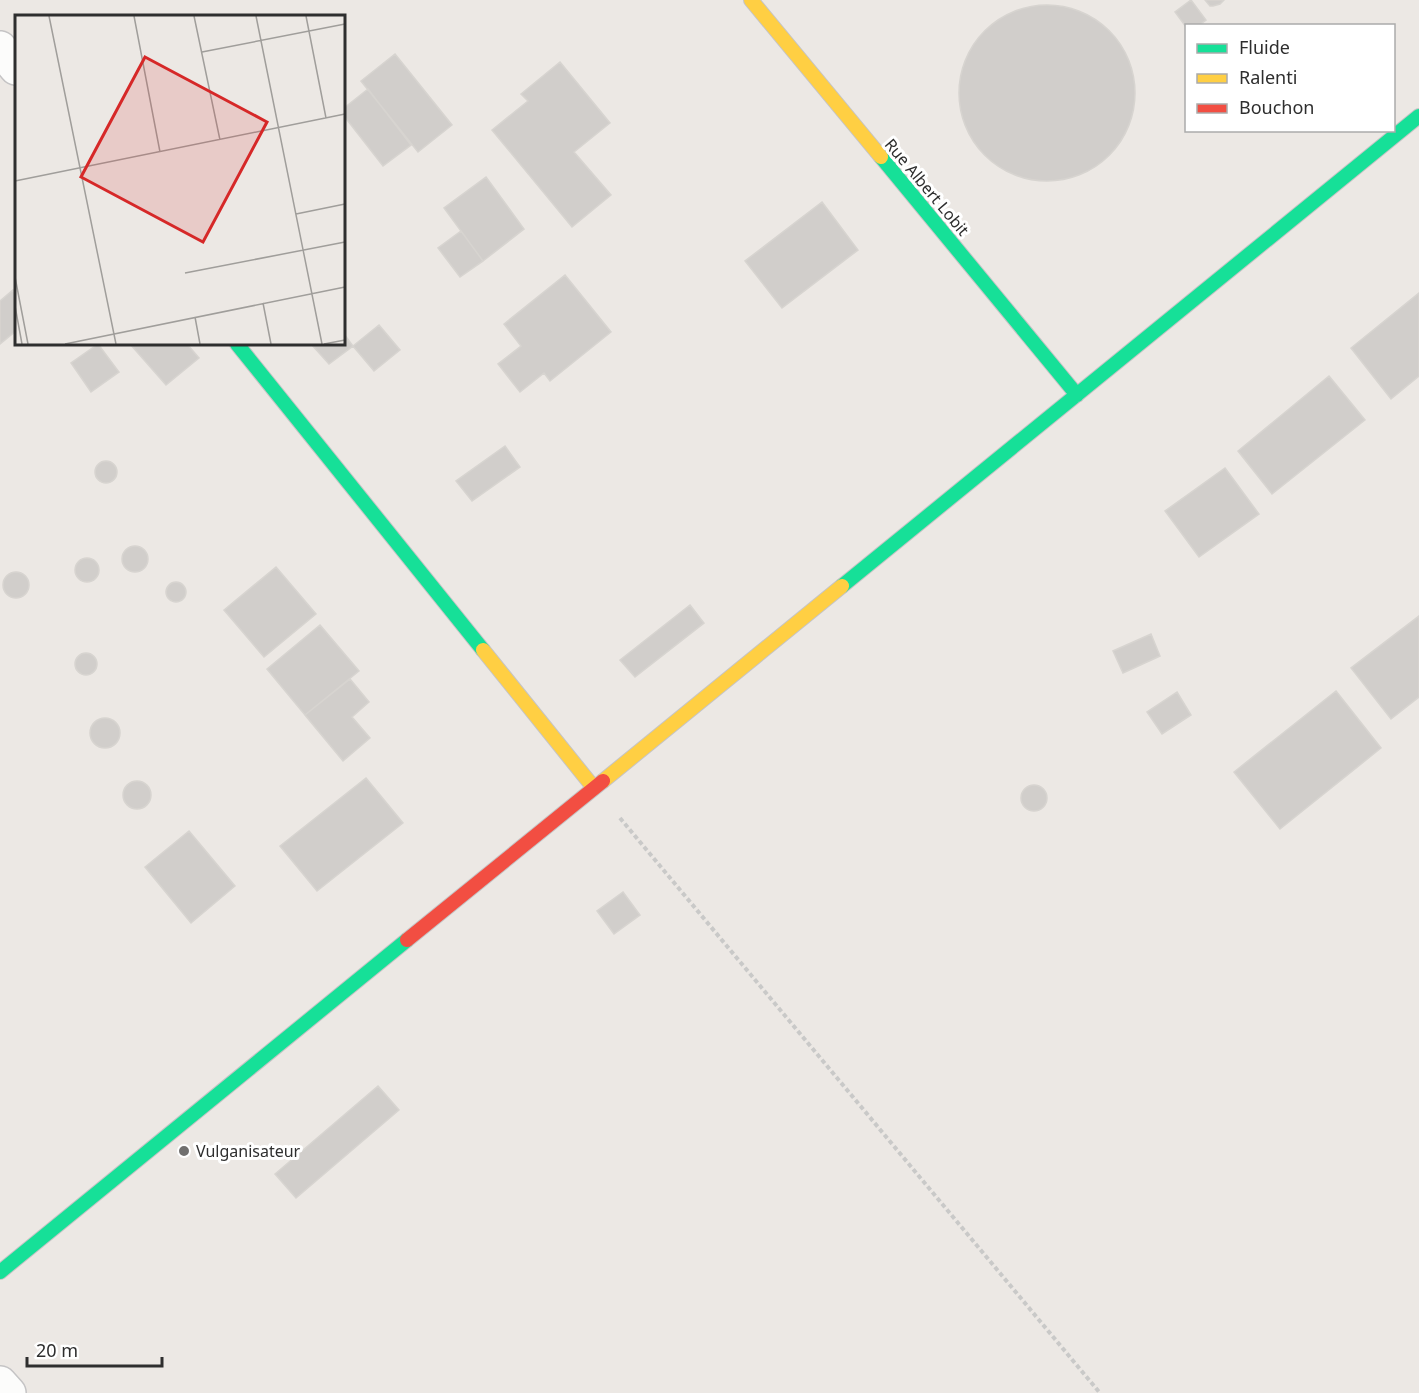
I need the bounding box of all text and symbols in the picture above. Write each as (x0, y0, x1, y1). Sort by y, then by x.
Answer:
inset map (15, 15, 345, 345)
legend (1185, 24, 1395, 132)
text: Fluide (1239, 35, 1290, 59)
text: Ralenti (1239, 65, 1297, 89)
text: Bouchon (1239, 95, 1315, 119)
street label: Rue Albert Lobit (880, 134, 974, 240)
place label: Vulganisateur (196, 1140, 301, 1162)
marker: Vulganisateur (177, 1144, 191, 1158)
scale bar (27, 1330, 162, 1368)
text: 20 m (36, 1338, 78, 1362)

